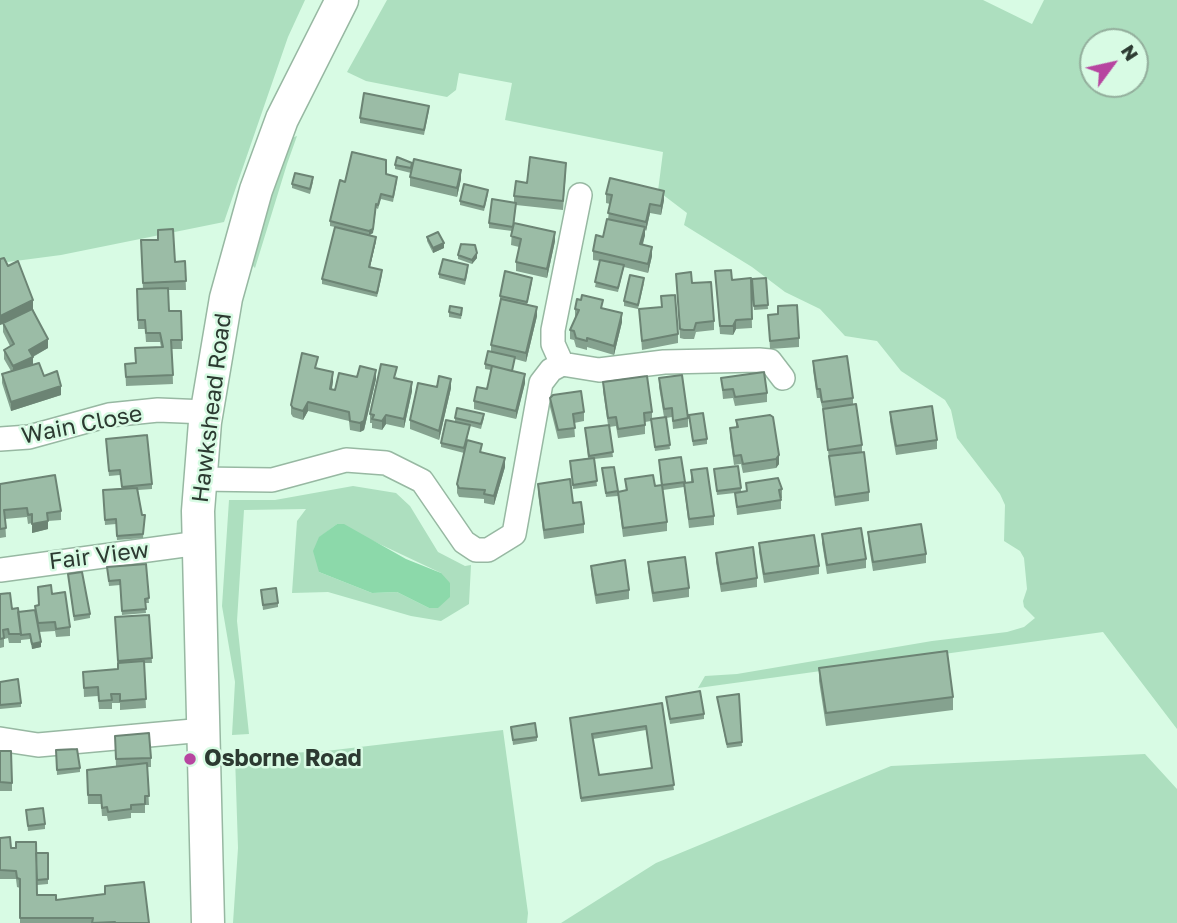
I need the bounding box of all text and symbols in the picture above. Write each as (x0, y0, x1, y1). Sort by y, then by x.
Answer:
north arrow (1079, 28, 1149, 98)
text: N (1117, 40, 1144, 65)
street label: Hawkshead Road (187, 312, 237, 504)
street label: Wain Close (19, 400, 145, 450)
street label: Fair View (47, 536, 151, 576)
place label: Osborne Road (204, 745, 362, 773)
marker: Osborne Road (182, 751, 198, 767)

